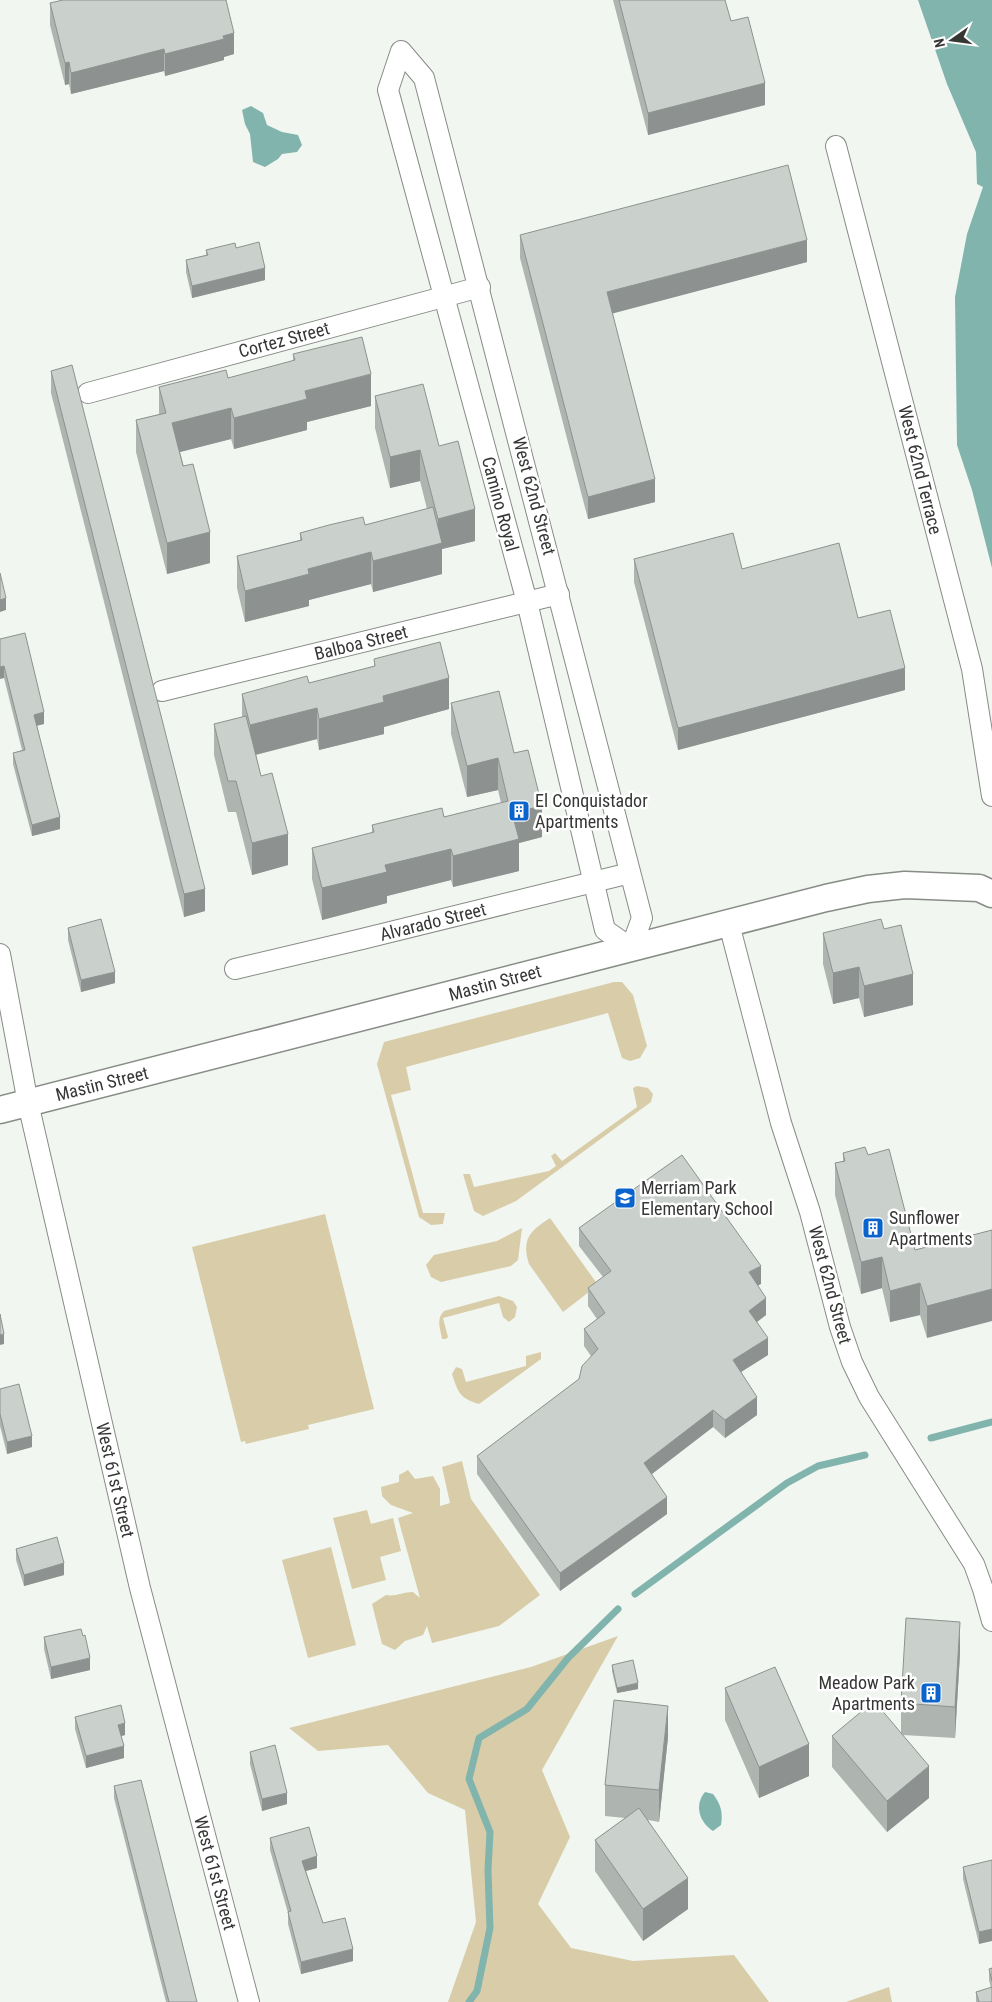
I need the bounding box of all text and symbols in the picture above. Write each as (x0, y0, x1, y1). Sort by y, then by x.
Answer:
north arrow (927, 15, 977, 65)
text: N (931, 37, 948, 49)
street label: Cortez Street (236, 317, 332, 362)
street label: West 62nd Terrace (894, 403, 947, 536)
street label: West 62nd Street (509, 435, 560, 557)
street label: Camino Royal (478, 454, 523, 553)
street label: Balboa Street (312, 621, 410, 664)
place label: El Conquistador Apartments (535, 790, 648, 832)
building icon: El Conquistador Apartments (507, 799, 531, 823)
street label: Alvarado Street (378, 898, 488, 945)
street label: Mastin Street (446, 960, 543, 1005)
street label: Mastin Street (53, 1062, 150, 1105)
place label: Merriam Park Elementary School (641, 1177, 773, 1219)
school or university icon: Merriam Park Elementary School (613, 1186, 637, 1210)
place label: Sunflower Apartments (889, 1207, 972, 1249)
building icon: Sunflower Apartments (861, 1216, 885, 1240)
street label: West 62nd Street (805, 1224, 856, 1346)
street label: West 61st Street (92, 1420, 139, 1539)
place label: Meadow Park Apartments (818, 1672, 915, 1714)
building icon: Meadow Park Apartments (919, 1681, 943, 1705)
street label: West 61st Street (190, 1814, 241, 1932)

